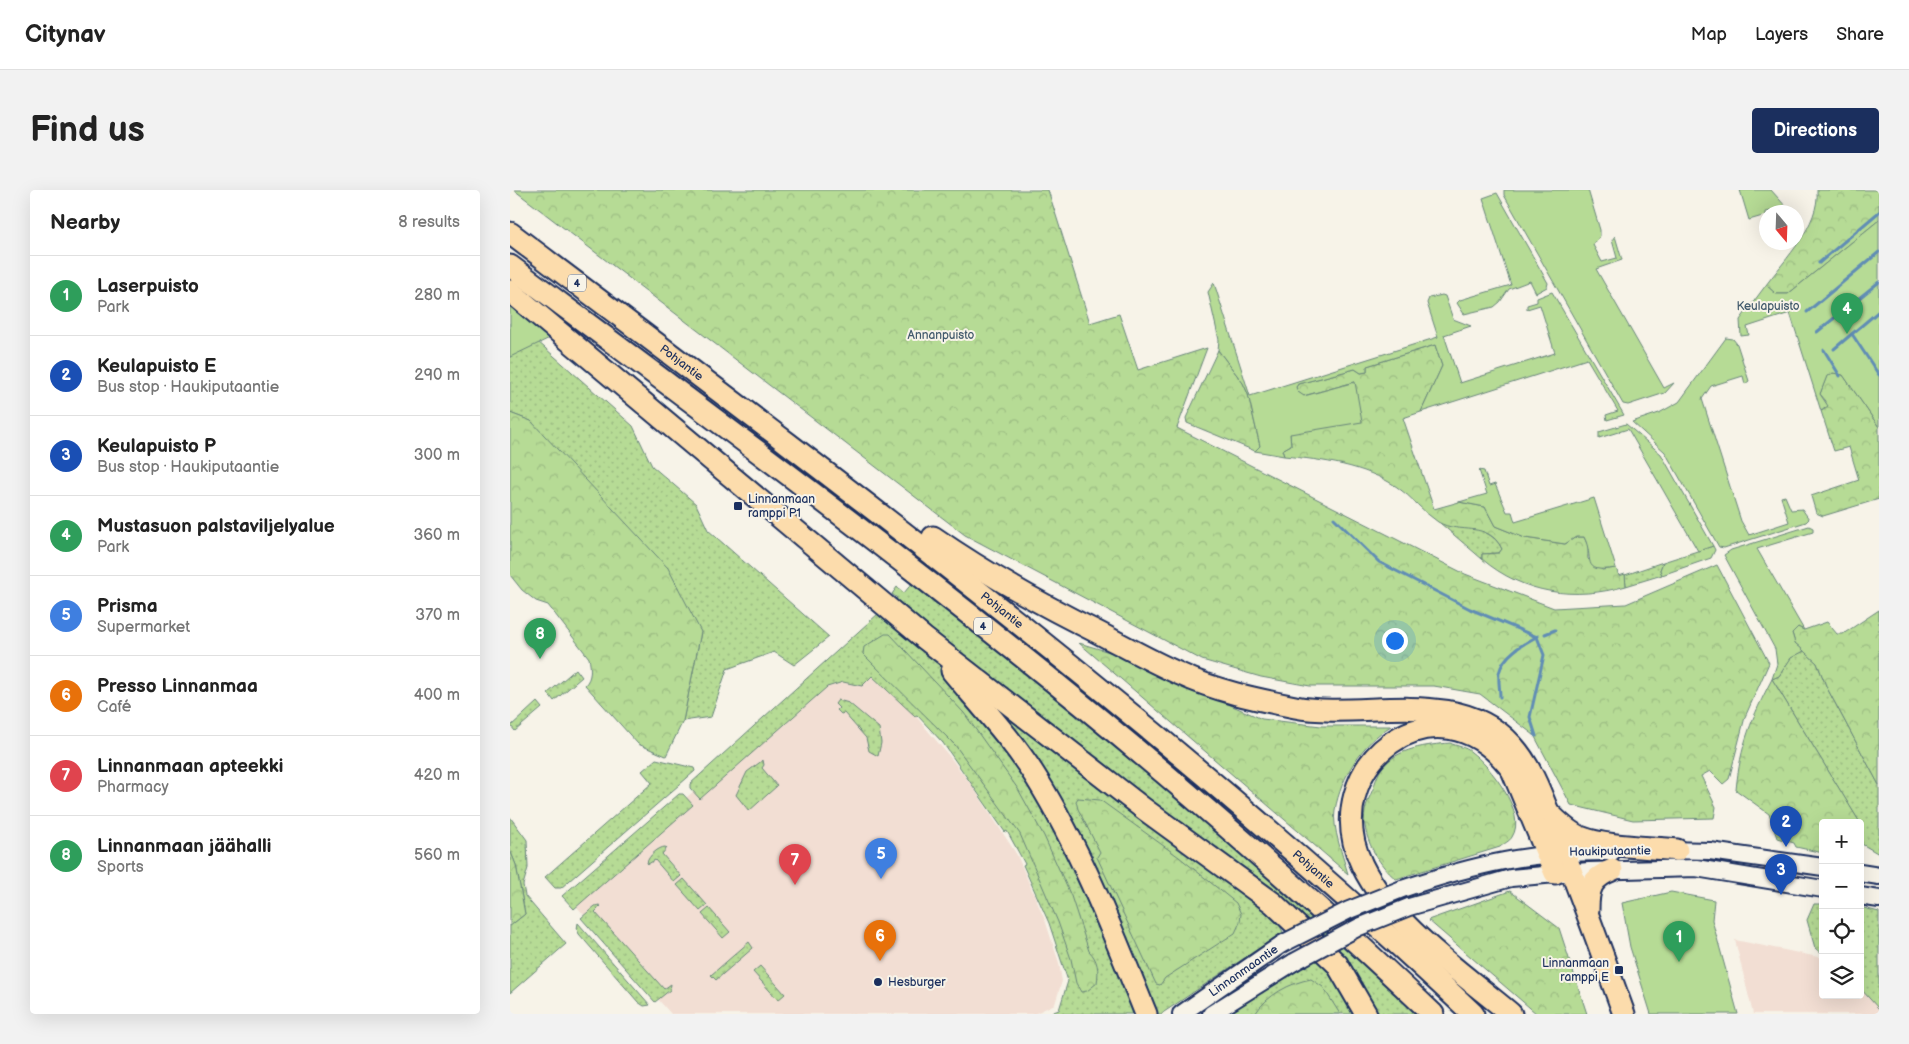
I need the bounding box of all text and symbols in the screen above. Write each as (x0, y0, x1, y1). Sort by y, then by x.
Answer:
text: Citynav (25, 20, 106, 49)
text: Map (1691, 24, 1727, 45)
text: Layers (1755, 24, 1808, 45)
text: Share (1836, 24, 1884, 45)
button: Directions (1752, 108, 1879, 153)
text: Find us (30, 109, 145, 152)
north arrow (1759, 205, 1804, 250)
text: Nearby (50, 210, 120, 235)
text: 8 results (398, 213, 460, 232)
text: Laserpuisto (97, 275, 199, 298)
road number: 4 (568, 275, 586, 292)
text: 1 (63, 286, 69, 305)
text: 280 m (414, 286, 460, 305)
pin: 4 (1831, 293, 1863, 334)
text: Park (97, 298, 129, 317)
park label: Keulapuisto (1736, 299, 1800, 314)
park label: Annanpuisto (908, 328, 975, 343)
street label: Pohjantie (657, 342, 706, 384)
text: Keulapuisto E (97, 355, 216, 378)
text: 2 (61, 366, 71, 385)
text: 290 m (414, 366, 460, 385)
text: Bus stop · Haukiputaantie (97, 378, 279, 397)
text: Keulapuisto P (97, 435, 216, 458)
text: 3 (61, 446, 71, 465)
text: 300 m (414, 446, 460, 465)
text: Bus stop · Haukiputaantie (97, 458, 279, 477)
place label: Linnanmaan ramppi P1 (748, 492, 815, 521)
marker: Linnanmaan ramppi P1 (732, 500, 744, 512)
text: Mustasuon palstaviljelyalue (97, 515, 335, 538)
text: 4 (61, 526, 71, 545)
text: 360 m (413, 526, 460, 545)
text: Park (97, 538, 129, 557)
street label: Pohjantie (977, 589, 1026, 632)
text: Prisma (97, 595, 158, 618)
text: 5 (61, 606, 71, 625)
text: 370 m (415, 606, 460, 625)
text: Supermarket (97, 618, 190, 637)
pin: 8 (524, 618, 556, 659)
road number: 4 (974, 618, 992, 634)
your location (1382, 628, 1408, 654)
text: Presso Linnanmaa (97, 675, 258, 698)
text: 6 (61, 686, 71, 705)
text: 400 m (414, 686, 460, 705)
text: Café (97, 698, 131, 717)
text: Linnanmaan apteekki (97, 755, 283, 778)
text: 7 (62, 766, 70, 785)
text: 420 m (414, 766, 460, 785)
text: Pharmacy (97, 778, 169, 797)
pin: 2 (1770, 806, 1802, 847)
map controls (1819, 819, 1864, 999)
button: + (1819, 819, 1864, 864)
text: Linnanmaan jäähalli (97, 835, 271, 858)
pin: 5 (865, 838, 897, 879)
street label: Haukiputaantie (1569, 843, 1651, 860)
pin: 7 (779, 844, 811, 885)
text: 8 (61, 846, 71, 865)
text: 560 m (414, 846, 460, 865)
street label: Pohjantie (1289, 847, 1337, 892)
pin: 3 (1765, 854, 1797, 895)
text: Sports (97, 858, 144, 877)
button: − (1819, 864, 1864, 909)
button: locate (1819, 909, 1864, 954)
pin: 6 (864, 920, 896, 961)
pin: 1 (1663, 921, 1695, 962)
street label: Linnanmaantie (1206, 942, 1281, 1000)
button: layers (1819, 954, 1864, 999)
place label: Linnanmaan ramppi E (1542, 956, 1609, 985)
marker: Linnanmaan ramppi E (1613, 964, 1625, 976)
place label: Hesburger (888, 975, 946, 990)
marker: Hesburger (872, 976, 884, 988)

